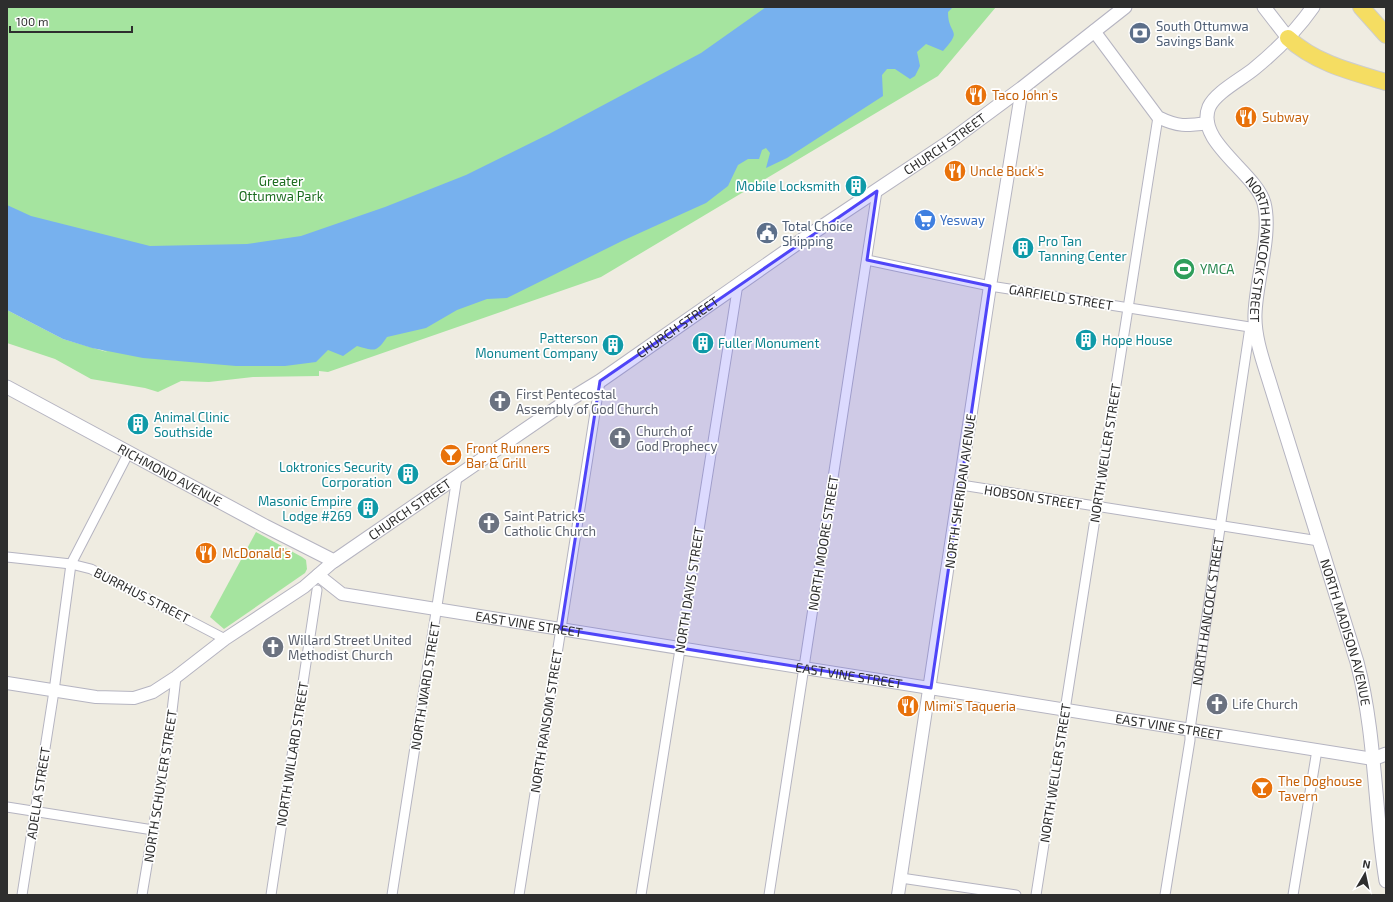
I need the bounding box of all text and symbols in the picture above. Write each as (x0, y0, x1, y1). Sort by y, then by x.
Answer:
scale bar (10, 8, 132, 34)
text: 100 m (16, 14, 48, 28)
place label: South Ottumwa Savings Bank (1156, 18, 1249, 49)
bank icon: South Ottumwa Savings Bank (1127, 20, 1153, 46)
restaurant icon: Taco John's (963, 82, 989, 108)
place label: Taco John's (992, 87, 1058, 103)
restaurant icon: Subway (1233, 104, 1259, 130)
street label: CHURCH STREET (900, 109, 989, 178)
place label: Subway (1262, 109, 1309, 125)
restaurant icon: Uncle Buck's (942, 158, 968, 184)
place label: Uncle Buck's (970, 163, 1044, 179)
park label: Greater Ottumwa Park (239, 173, 324, 204)
building icon: Mobile Locksmith (843, 173, 869, 199)
street label: NORTH HANCOCK STREET (1242, 173, 1274, 323)
place label: Mobile Locksmith (736, 178, 840, 194)
supermarket icon: Yesway (912, 207, 938, 233)
place label: Yesway (940, 212, 985, 228)
place label: Total Choice Shipping (782, 218, 853, 249)
public building icon: Total Choice Shipping (754, 220, 780, 246)
place label: Pro Tan Tanning Center (1038, 233, 1127, 264)
building icon: Pro Tan Tanning Center (1010, 235, 1036, 261)
sports icon: YMCA (1171, 256, 1197, 282)
place label: YMCA (1200, 261, 1234, 277)
street label: GARFIELD STREET (1008, 281, 1115, 313)
street label: CHURCH STREET (633, 292, 722, 361)
building icon: Hope House (1073, 327, 1099, 353)
place label: Patterson Monument Company (475, 330, 598, 361)
building icon: Fuller Monument (690, 330, 716, 356)
building icon: Patterson Monument Company (600, 332, 626, 358)
place label: Hope House (1102, 332, 1173, 348)
place label: Fuller Monument (718, 335, 819, 351)
street label: NORTH WELLER STREET (1086, 382, 1124, 524)
place label: First Pentecostal Assembly of God Church (516, 386, 658, 417)
church icon: First Pentecostal Assembly of God Church (487, 388, 513, 414)
place label: Animal Clinic Southside (154, 409, 229, 440)
building icon: Animal Clinic Southside (125, 411, 151, 437)
street label: NORTH SHERIDAN AVENUE (941, 413, 979, 569)
place label: Church of God Prophecy (636, 423, 717, 454)
church icon: Church of God Prophecy (607, 425, 633, 451)
street label: RICHMOND AVENUE (115, 440, 225, 509)
place label: Front Runners Bar & Grill (466, 440, 550, 471)
bar icon: Front Runners Bar & Grill (438, 442, 464, 468)
place label: Loktronics Security Corporation (279, 459, 392, 490)
building icon: Loktronics Security Corporation (395, 461, 421, 487)
street label: NORTH MOORE STREET (804, 474, 842, 612)
street label: CHURCH STREET (365, 475, 454, 543)
street label: HOBSON STREET (983, 481, 1083, 513)
place label: Masonic Empire Lodge #269 (258, 493, 352, 524)
building icon: Masonic Empire Lodge #269 (355, 495, 381, 521)
place label: Saint Patricks Catholic Church (504, 508, 596, 539)
church icon: Saint Patricks Catholic Church (476, 510, 502, 536)
street label: NORTH DAVIS STREET (671, 525, 707, 654)
street label: NORTH HANCOCK STREET (1189, 536, 1227, 687)
restaurant icon: McDonald's (193, 540, 219, 566)
place label: McDonald's (222, 545, 291, 561)
street label: NORTH MADISON AVENUE (1317, 557, 1374, 707)
street label: BURRHUS STREET (91, 564, 193, 626)
street label: EAST VINE STREET (474, 607, 584, 640)
street label: NORTH WARD STREET (407, 620, 443, 751)
place label: Willard Street United Methodist Church (288, 632, 412, 663)
church icon: Willard Street United Methodist Church (260, 634, 286, 660)
street label: NORTH RANSOM STREET (527, 647, 565, 794)
street label: EAST VINE STREET (794, 659, 904, 692)
street label: NORTH WILLARD STREET (273, 680, 311, 828)
church icon: Life Church (1204, 691, 1230, 717)
restaurant icon: Mimi's Taqueria (895, 693, 921, 719)
place label: Life Church (1232, 696, 1298, 712)
place label: Mimi's Taqueria (924, 698, 1016, 714)
street label: NORTH WELLER STREET (1036, 702, 1074, 844)
street label: NORTH SCHUYLER STREET (140, 708, 180, 863)
street label: EAST VINE STREET (1114, 710, 1224, 743)
street label: ADELLA STREET (23, 745, 53, 840)
place label: The Doghouse Tavern (1278, 773, 1362, 804)
bar icon: The Doghouse Tavern (1249, 775, 1275, 801)
north arrow (1345, 854, 1385, 894)
text: N (1362, 857, 1372, 871)

